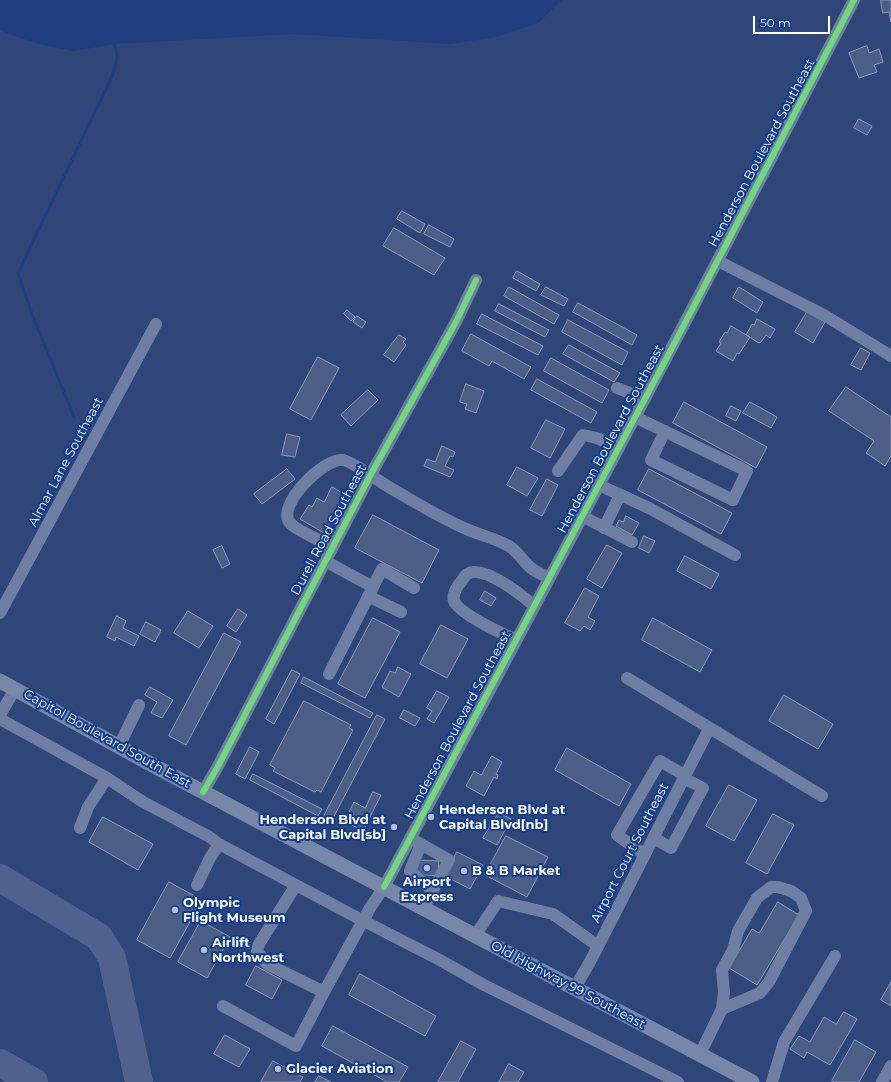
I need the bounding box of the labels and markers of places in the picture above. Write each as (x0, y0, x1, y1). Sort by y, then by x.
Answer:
place label: Henderson Blvd at Capital Blvd[nb] (439, 802, 565, 833)
place label: Henderson Blvd at Capital Blvd[sb] (260, 812, 386, 843)
marker: Henderson Blvd at Capital Blvd[nb] (426, 812, 436, 822)
marker: Henderson Blvd at Capital Blvd[sb] (389, 822, 399, 832)
marker: Airport Express (422, 863, 432, 873)
place label: B & B Market (472, 863, 560, 879)
marker: B & B Market (459, 866, 469, 876)
place label: Airport Express (401, 874, 453, 905)
place label: Olympic Flight Museum (183, 895, 286, 926)
marker: Olympic Flight Museum (170, 905, 180, 915)
place label: Airlift Northwest (212, 935, 284, 966)
marker: Airlift Northwest (199, 945, 209, 955)
place label: Glacier Aviation (286, 1061, 393, 1077)
marker: Glacier Aviation (273, 1064, 283, 1074)

